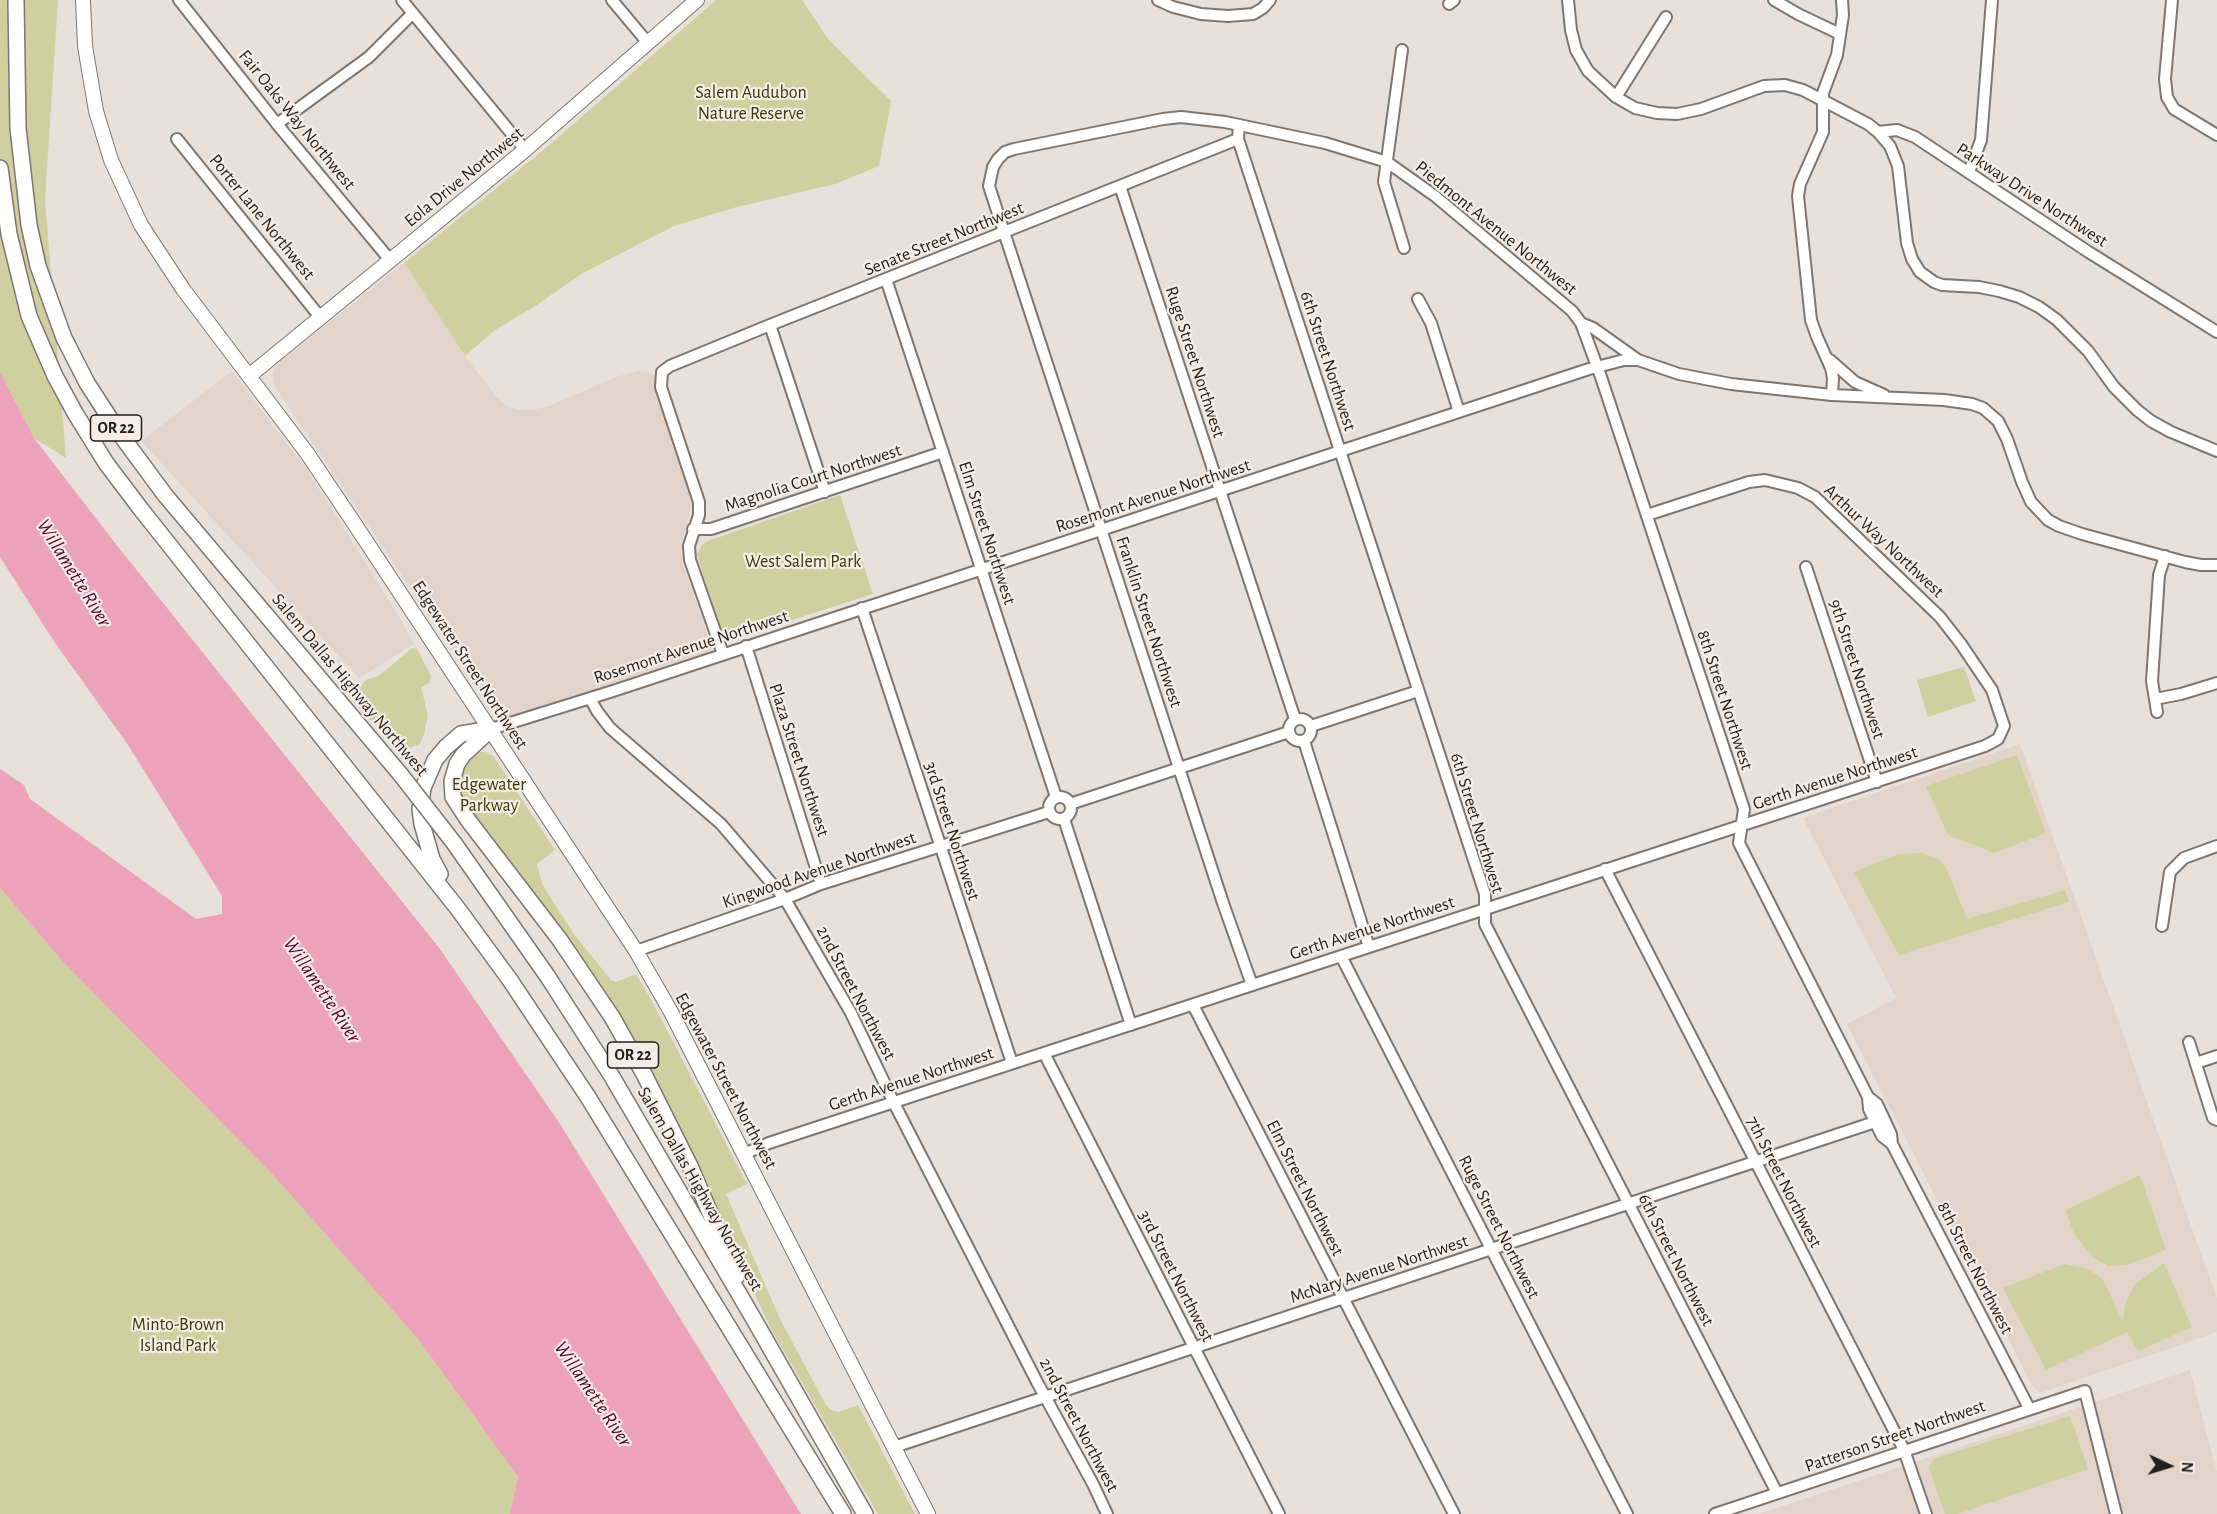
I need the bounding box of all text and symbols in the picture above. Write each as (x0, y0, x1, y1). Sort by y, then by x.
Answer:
street label: Fair Oaks Way Northwest (234, 46, 360, 194)
park label: Salem Audubon Nature Reserve (695, 82, 807, 124)
street label: Eola Drive Northwest (400, 122, 528, 232)
street label: Parkway Drive Northwest (1952, 138, 2112, 252)
street label: Porter Lane Northwest (205, 150, 319, 284)
street label: Piedmont Avenue Northwest (1411, 156, 1581, 300)
street label: Senate Street Northwest (861, 197, 1027, 281)
street label: Ruge Street Northwest (1160, 284, 1230, 440)
street label: 6th Street Northwest (1295, 288, 1361, 434)
road number: OR 22 (90, 415, 142, 441)
street label: Magnolia Court Northwest (722, 439, 904, 517)
street label: Rosemont Avenue Northwest (1053, 454, 1253, 538)
street label: Elm Street Northwest (954, 459, 1020, 607)
street label: Arthur Way Northwest (1819, 480, 1949, 602)
water label: Willamette River (31, 515, 117, 631)
street label: Franklin Street Northwest (1111, 534, 1187, 710)
park label: West Salem Park (745, 551, 861, 573)
street label: Edgewater Street Northwest (407, 577, 533, 753)
street label: Salem Dallas Highway Northwest (267, 589, 433, 781)
street label: 9th Street Northwest (1824, 596, 1890, 742)
street label: Rosemont Avenue Northwest (591, 605, 791, 689)
street label: 8th Street Northwest (1692, 627, 1758, 773)
street label: Plaza Street Northwest (764, 681, 834, 839)
street label: Gerth Avenue Northwest (1750, 741, 1920, 815)
street label: 6th Street Northwest (1445, 750, 1509, 896)
street label: 3rd Street Northwest (919, 759, 985, 903)
park label: Edgewater Parkway (452, 774, 526, 816)
street label: Kingwood Avenue Northwest (719, 827, 919, 913)
street label: Gerth Avenue Northwest (1287, 891, 1457, 965)
street label: 2nd Street Northwest (812, 922, 900, 1064)
water label: Willamette River (278, 933, 366, 1047)
street label: Edgewater Street Northwest (670, 989, 782, 1173)
road number: OR 22 (608, 1042, 658, 1068)
street label: Gerth Avenue Northwest (826, 1042, 996, 1116)
street label: Salem Dallas Highway Northwest (633, 1083, 767, 1295)
street label: 7th Street Northwest (1742, 1113, 1826, 1251)
street label: Elm Street Northwest (1261, 1116, 1349, 1260)
street label: Ruge Street Northwest (1454, 1152, 1544, 1302)
street label: 6th Street Northwest (1633, 1190, 1719, 1330)
street label: 8th Street Northwest (1932, 1198, 2018, 1338)
street label: 3rd Street Northwest (1134, 1207, 1218, 1345)
street label: McNary Avenue Northwest (1287, 1230, 1471, 1308)
park label: Minto-Brown Island Park (132, 1314, 224, 1356)
water label: Willamette River (549, 1337, 637, 1451)
street label: 2nd Street Northwest (1035, 1354, 1123, 1496)
street label: Patterson Street Northwest (1802, 1395, 1988, 1477)
north arrow (2139, 1436, 2199, 1496)
text: N (2179, 1461, 2195, 1473)

